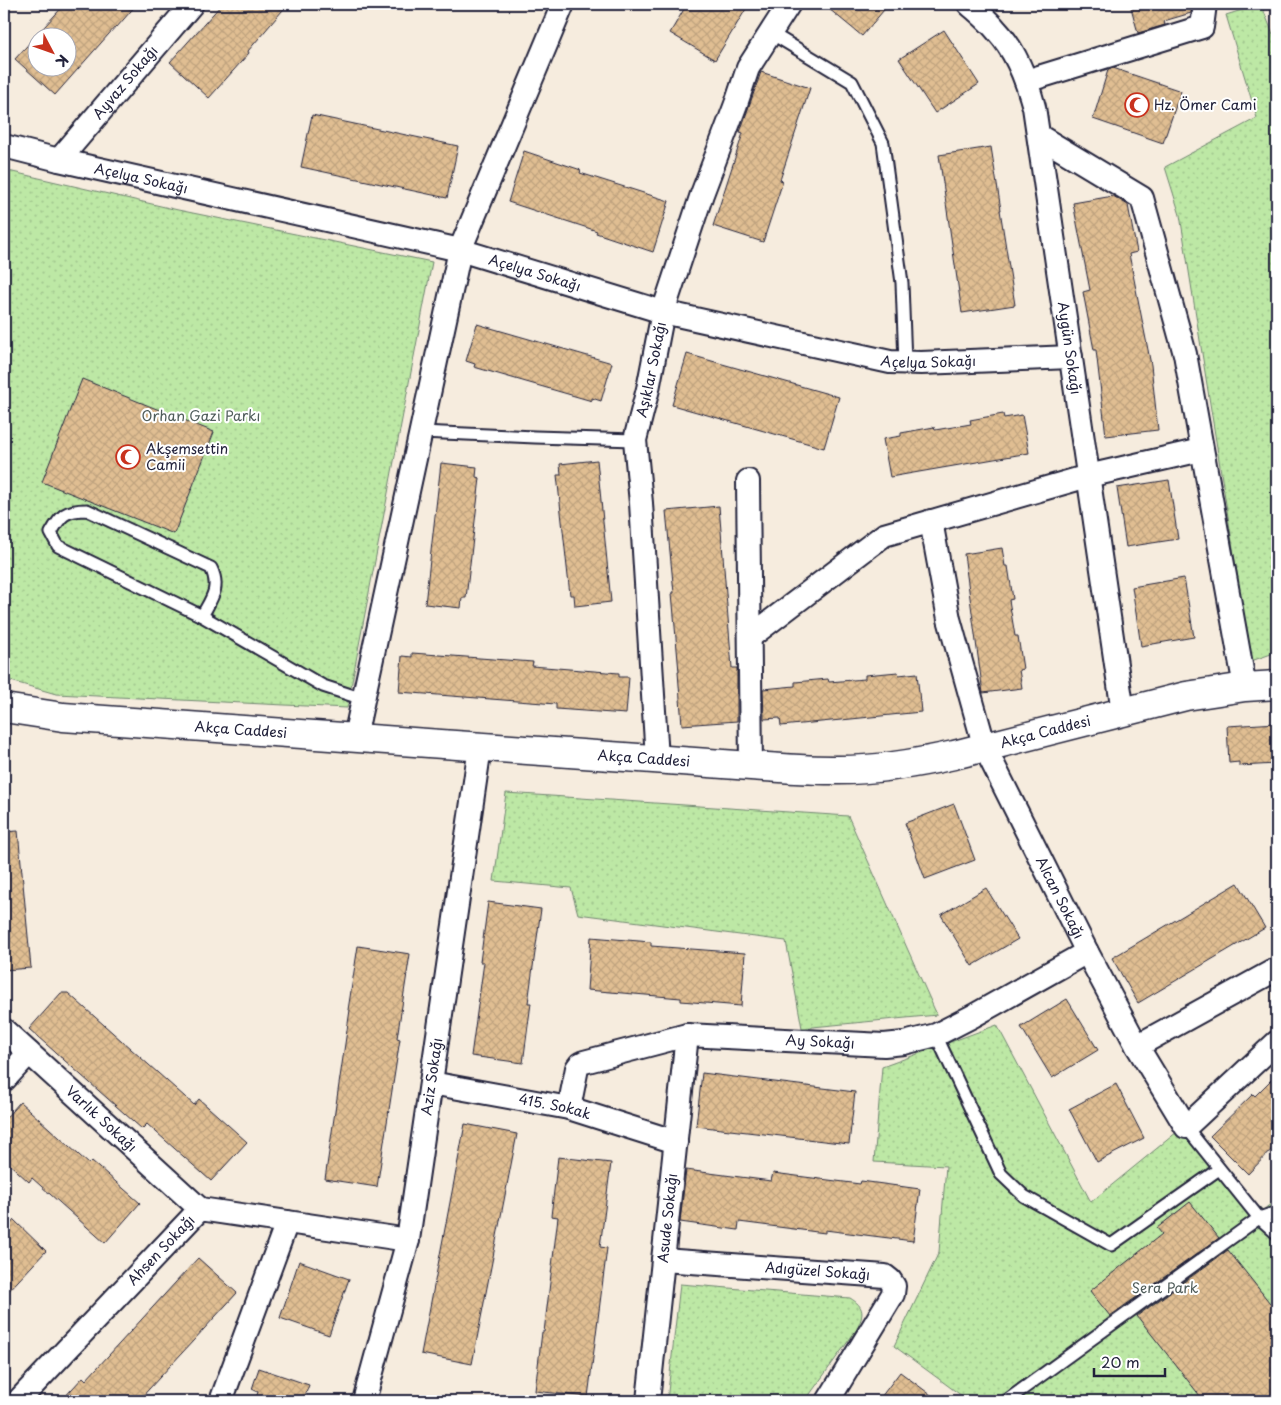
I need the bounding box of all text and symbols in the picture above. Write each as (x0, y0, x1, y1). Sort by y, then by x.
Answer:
north arrow (28, 28, 78, 78)
street label: Ayvaz Sokağı (87, 41, 162, 123)
text: K (51, 50, 73, 72)
mosque icon: Hz. Ömer Cami (1124, 92, 1150, 118)
place label: Hz. Ömer Cami (1154, 94, 1257, 115)
street label: Açelya Sokağı (92, 157, 190, 199)
street label: Açelya Sokağı (486, 248, 584, 296)
street label: Aygün Sokağı (1053, 300, 1087, 396)
street label: Aşıklar Sokağı (630, 320, 671, 420)
street label: Açelya Sokağı (879, 349, 977, 373)
park label: Orhan Gazi Parkı (142, 405, 260, 426)
place label: Akşemsettin Camii (146, 438, 228, 475)
mosque icon: Akşemsettin Camii (115, 444, 141, 470)
street label: Akça Caddesi (998, 710, 1093, 753)
street label: Akça Caddesi (194, 715, 288, 743)
street label: Akça Caddesi (597, 744, 691, 772)
street label: Alcan Sokağı (1031, 853, 1090, 942)
street label: Ay Sokağı (785, 1029, 855, 1053)
street label: Aziz Sokağı (415, 1036, 447, 1117)
street label: Varlık Sokağı (61, 1081, 142, 1157)
street label: 415. Sokak (517, 1088, 594, 1124)
street label: Asude Sokağı (652, 1172, 682, 1264)
street label: Ahsen Sokağı (122, 1210, 199, 1290)
street label: Adıgüzel Sokağı (764, 1256, 871, 1285)
park label: Sera Park (1132, 1277, 1199, 1298)
scale bar (1094, 1345, 1165, 1377)
text: 20 m (1101, 1350, 1140, 1373)

